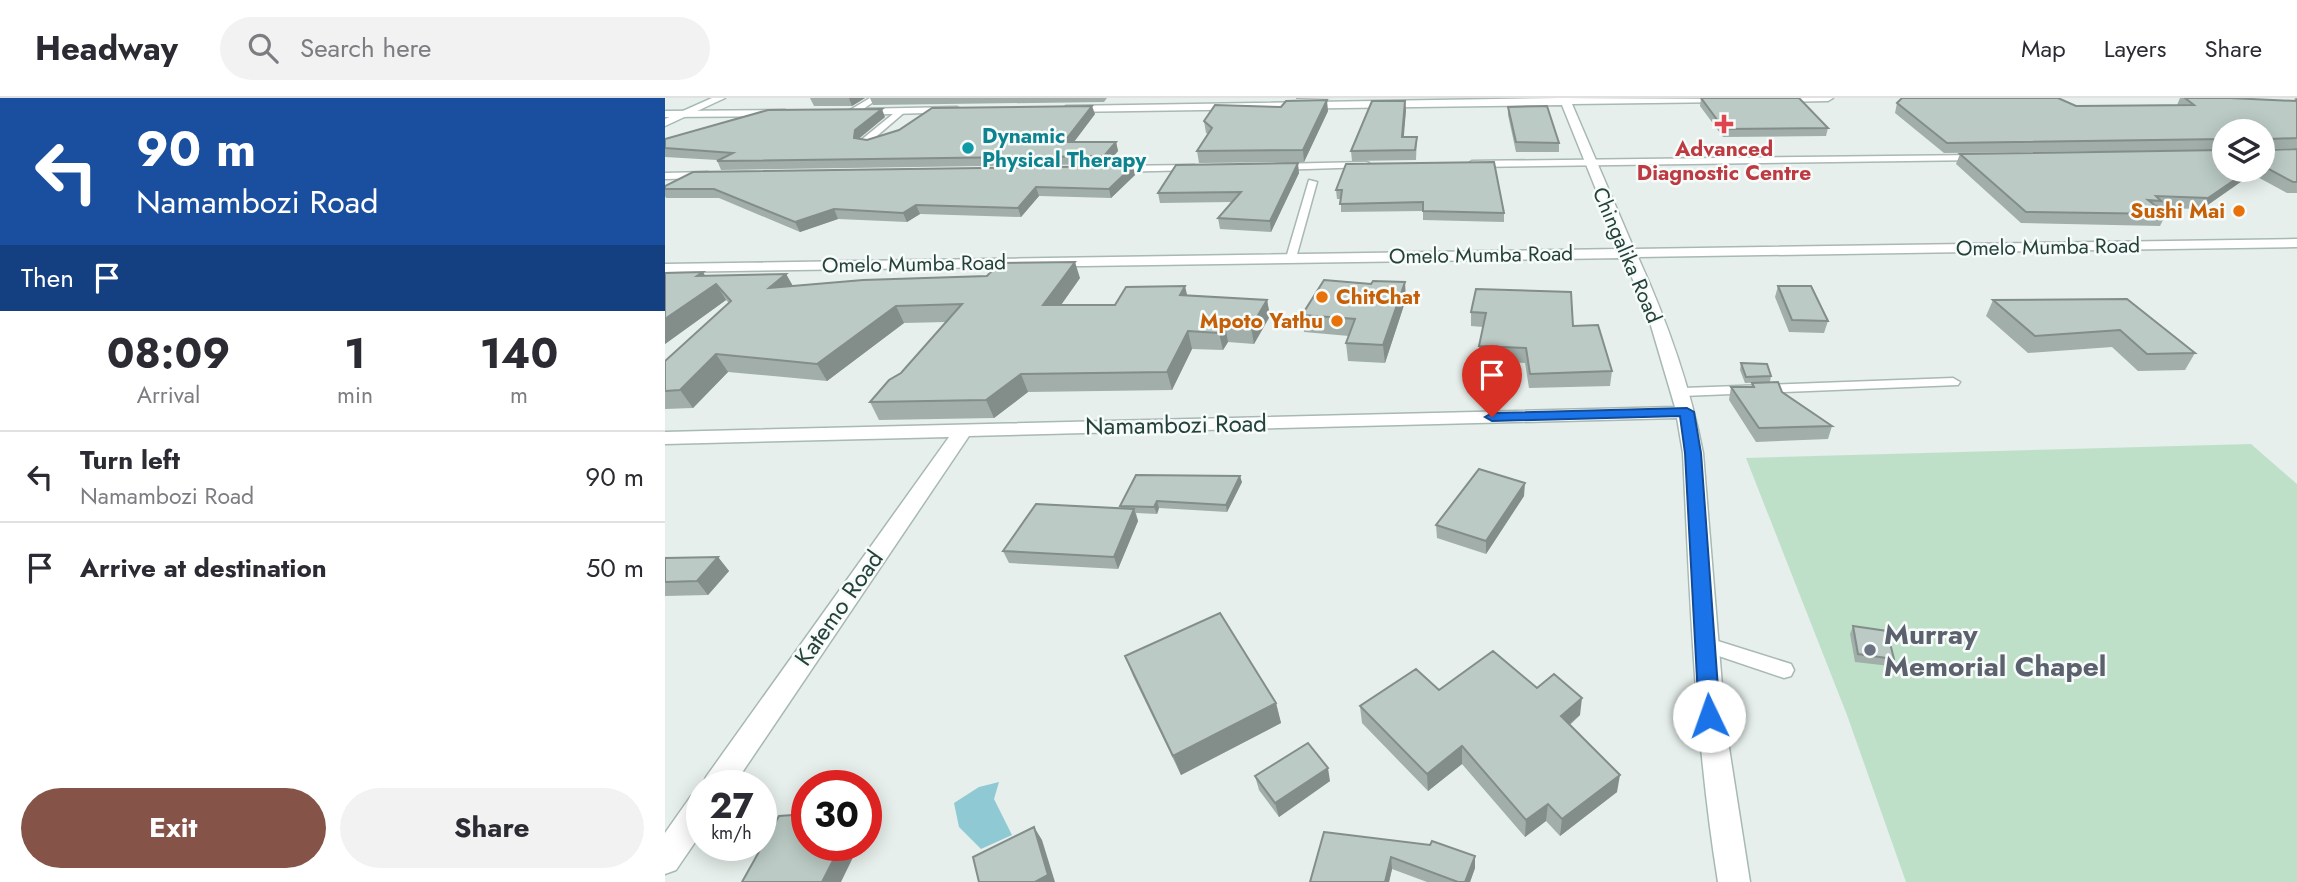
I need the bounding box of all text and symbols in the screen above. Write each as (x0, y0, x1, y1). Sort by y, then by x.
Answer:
search box (220, 17, 710, 80)
text: Headway (35, 25, 178, 72)
icon: search (244, 29, 282, 67)
text: Search here (300, 29, 431, 67)
text: Map (2021, 31, 2066, 66)
text: Layers (2104, 31, 2166, 66)
text: Share (2204, 31, 2262, 66)
text: 90 m (136, 114, 256, 184)
marker: Advanced Diagnostic Centre (1714, 114, 1734, 134)
map controls (2212, 119, 2275, 182)
button: layers (2212, 119, 2275, 182)
place label: Dynamic Physical Therapy (982, 121, 1147, 175)
icon: left (21, 126, 112, 217)
place label: Advanced Diagnostic Centre (1637, 134, 1811, 188)
marker: Dynamic Physical Therapy (960, 140, 976, 156)
text: Namambozi Road (136, 179, 378, 225)
street label: Chingalika Road (1585, 182, 1669, 328)
place label: Sushi Mai (2130, 196, 2225, 226)
marker: Sushi Mai (2231, 203, 2247, 219)
street label: Omelo Mumba Road (1956, 230, 2140, 264)
street label: Omelo Mumba Road (1389, 238, 1573, 272)
street label: Omelo Mumba Road (822, 247, 1006, 281)
text: Then (21, 259, 74, 297)
icon: arrive (88, 259, 126, 297)
place label: ChitChat (1336, 282, 1420, 312)
marker: ChitChat (1314, 289, 1330, 305)
place label: Mpoto Yathu (1200, 306, 1323, 336)
marker: Mpoto Yathu (1329, 313, 1345, 329)
text: 08:09 (107, 323, 230, 384)
text: 1 (344, 323, 366, 384)
text: 140 (480, 323, 558, 384)
pin (1462, 345, 1522, 417)
icon: arrive (1473, 356, 1511, 394)
text: Arrival (137, 378, 200, 412)
text: min (337, 378, 373, 412)
text: m (510, 378, 528, 412)
street label: Namambozi Road (1085, 405, 1267, 444)
text: Turn left (80, 441, 180, 479)
icon: left (21, 458, 59, 496)
text: 90 m (585, 458, 644, 496)
text: Namambozi Road (80, 479, 254, 513)
street label: Katemo Road (786, 543, 891, 673)
icon: arrive (21, 549, 59, 587)
text: Arrive at destination (80, 549, 327, 587)
text: 50 m (586, 549, 644, 587)
place label: Murray Memorial Chapel (1884, 614, 2106, 687)
marker: Murray Memorial Chapel (1862, 642, 1878, 658)
position arrow (1672, 679, 1746, 753)
speed limit sign: 30 (791, 770, 882, 861)
text: 27 (709, 781, 754, 831)
button: Exit (21, 788, 326, 868)
button: Share (340, 788, 644, 868)
text: km/h (711, 820, 752, 846)

